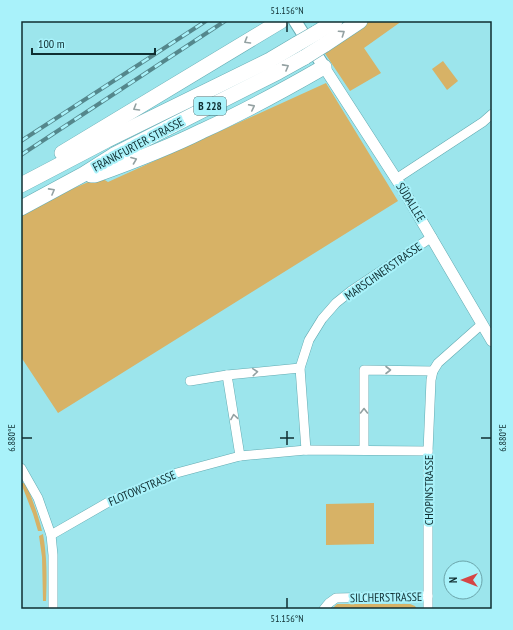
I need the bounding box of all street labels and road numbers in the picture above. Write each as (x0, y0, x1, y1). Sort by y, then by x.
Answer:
road number: B 228 (194, 97, 226, 115)
street label: FRANKFURTER STRASSE (90, 114, 186, 174)
street label: SÜDALLEE (393, 180, 429, 224)
street label: MARSCHNERSTRASSE (342, 239, 424, 303)
street label: CHOPINSTRASSE (421, 455, 436, 525)
street label: FLOTOWSTRASSE (106, 467, 178, 509)
street label: SILCHERSTRASSE (350, 589, 422, 605)

